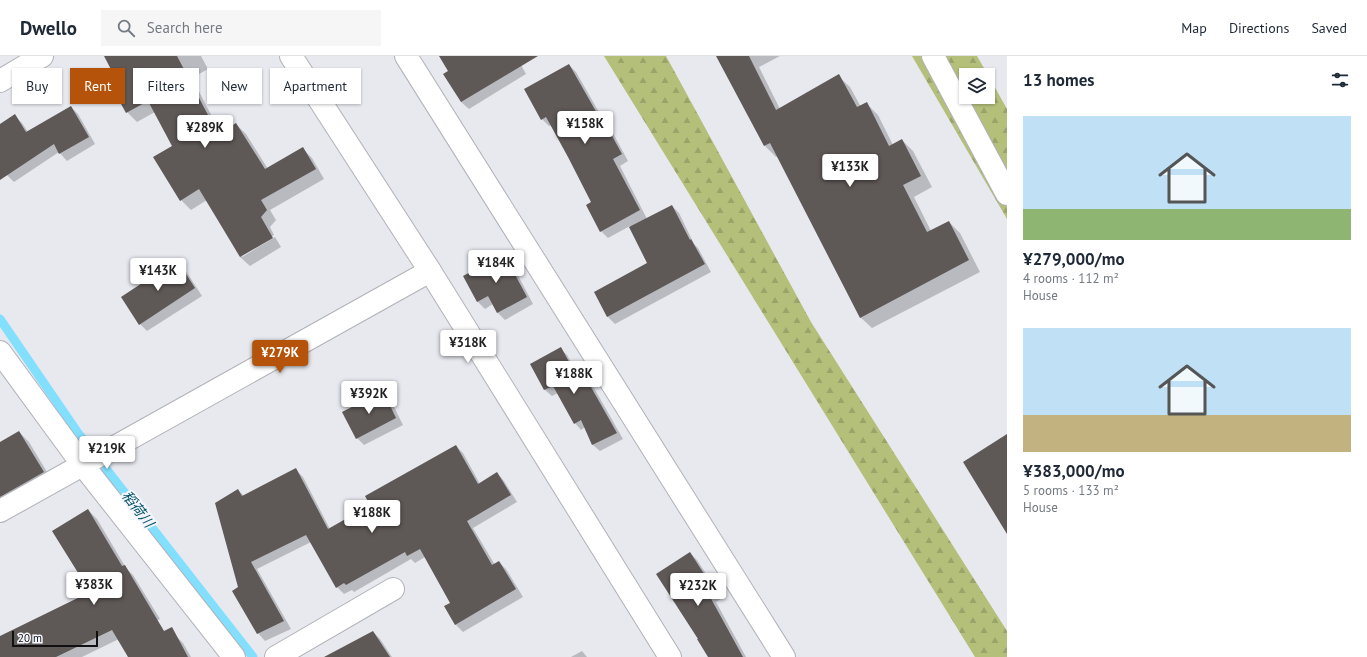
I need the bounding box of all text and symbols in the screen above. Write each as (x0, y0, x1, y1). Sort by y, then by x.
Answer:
search box (101, 10, 381, 46)
text: Dwello (20, 16, 77, 40)
icon: search (115, 17, 137, 39)
text: Search here (147, 18, 223, 37)
text: Map (1181, 19, 1207, 37)
text: Directions (1229, 19, 1289, 37)
text: Saved (1311, 19, 1347, 37)
chip: Buy (12, 68, 62, 104)
chip: Rent (70, 68, 125, 104)
chip: Filters (133, 68, 199, 104)
chip: New (207, 68, 262, 104)
chip: Apartment (270, 68, 361, 104)
map controls (959, 68, 995, 104)
button: layers (959, 68, 995, 104)
text: 13 homes (1023, 69, 1094, 91)
icon: filters (1329, 69, 1351, 91)
pin: ¥158K (557, 111, 613, 145)
pin: ¥289K (177, 115, 233, 149)
text: ¥158K (566, 115, 604, 132)
text: ¥289K (186, 119, 224, 136)
icon: home (1151, 142, 1223, 214)
pin: ¥133K (822, 154, 878, 188)
text: ¥133K (831, 158, 869, 175)
text: ¥279,000/mo (1023, 248, 1125, 270)
pin: ¥184K (468, 250, 524, 284)
text: ¥184K (477, 254, 515, 271)
pin: ¥143K (130, 258, 186, 292)
text: ¥143K (139, 262, 177, 279)
text: 4 rooms · 112 m² (1023, 270, 1119, 287)
text: House (1023, 287, 1058, 304)
pin: ¥318K (440, 330, 496, 364)
text: ¥318K (449, 334, 487, 351)
pin: ¥279K (252, 340, 308, 374)
text: ¥279K (261, 344, 299, 361)
icon: home (1151, 354, 1223, 426)
pin: ¥188K (546, 361, 602, 395)
text: ¥188K (555, 365, 593, 382)
pin: ¥392K (341, 381, 397, 415)
text: ¥392K (350, 385, 388, 402)
pin: ¥219K (79, 436, 135, 470)
text: ¥219K (88, 440, 126, 457)
text: ¥383,000/mo (1023, 460, 1125, 482)
text: 5 rooms · 133 m² (1023, 482, 1119, 499)
water label: 稻荷川 (118, 487, 159, 533)
text: House (1023, 499, 1058, 516)
pin: ¥188K (344, 500, 400, 534)
text: ¥188K (353, 504, 391, 521)
pin: ¥383K (66, 572, 122, 606)
pin: ¥232K (670, 573, 726, 607)
text: ¥383K (75, 576, 113, 593)
text: ¥232K (679, 577, 717, 594)
scale bar (12, 629, 98, 648)
text: 20 m (18, 631, 42, 645)

